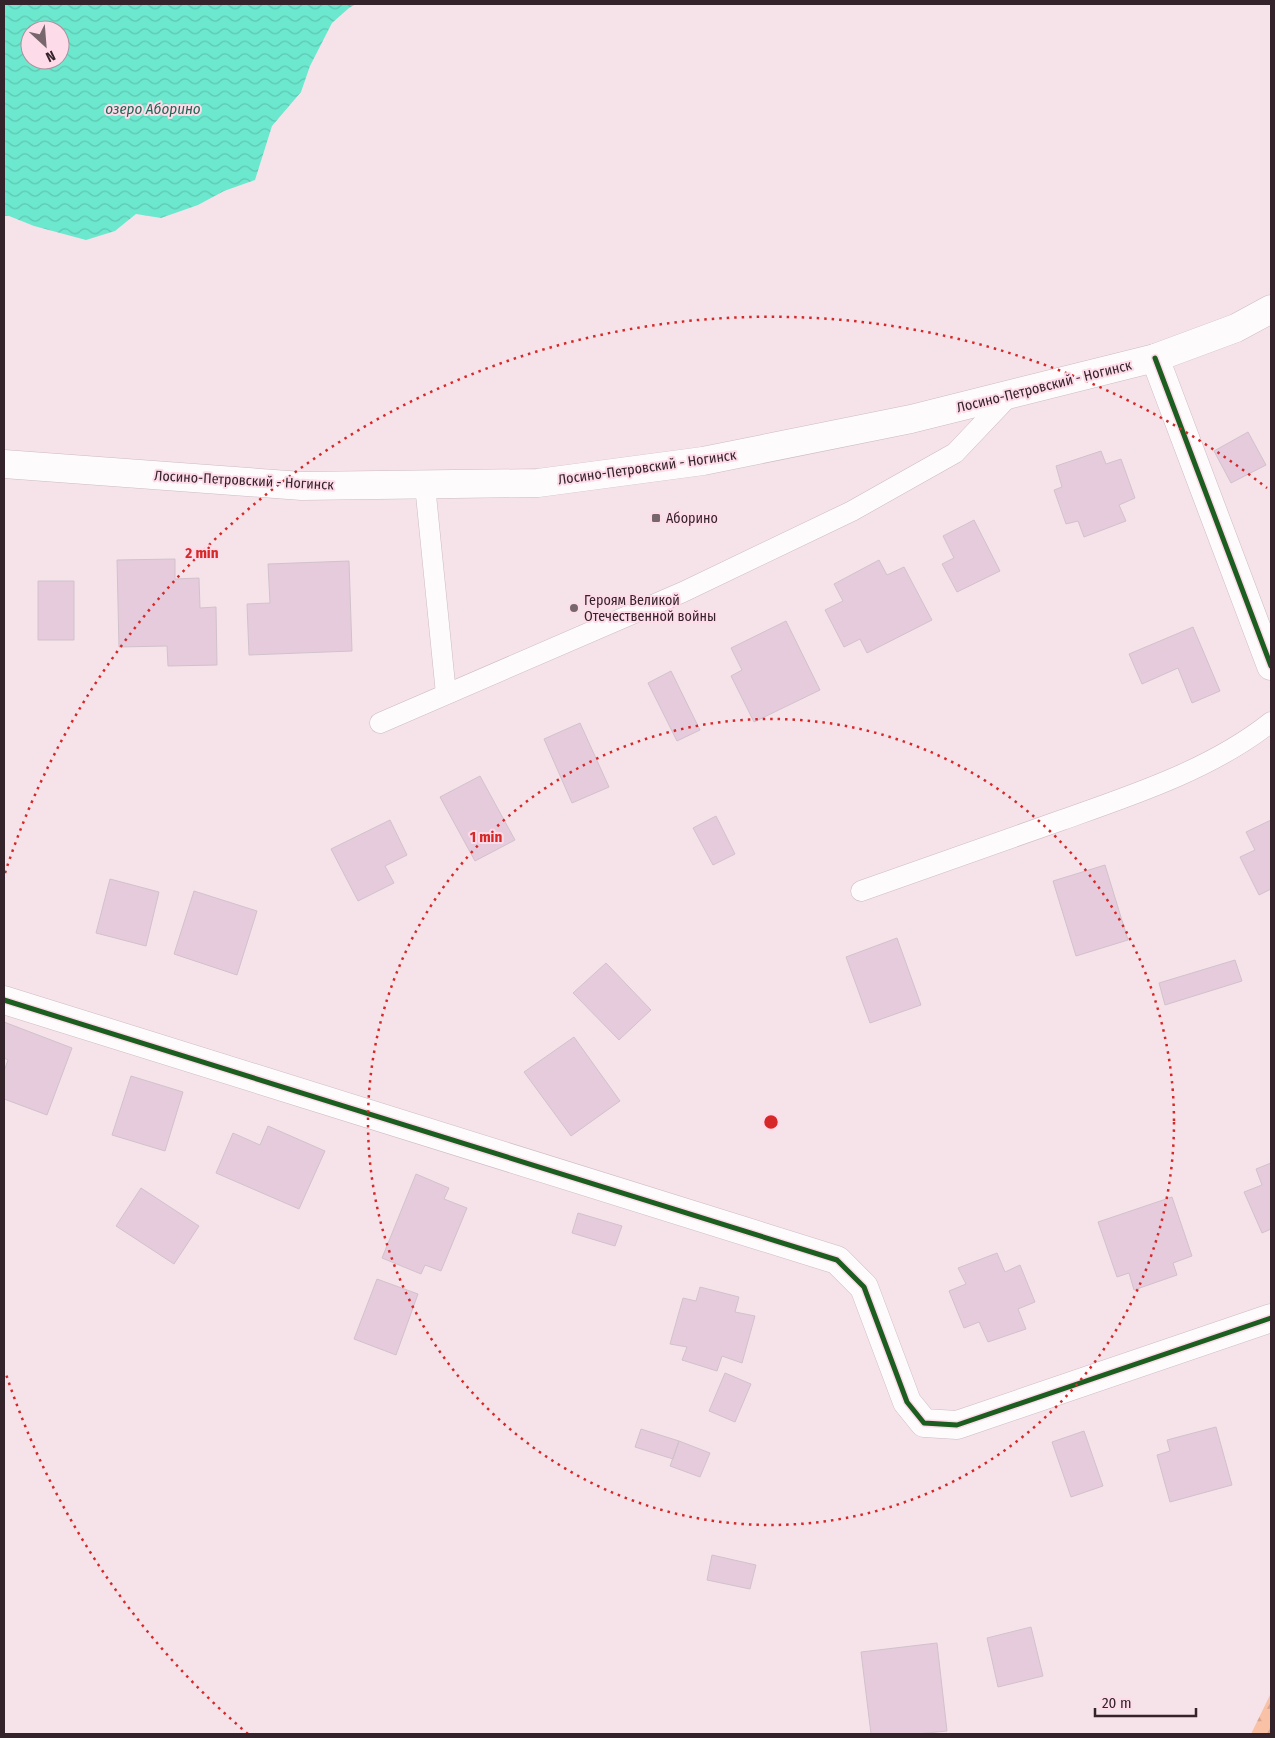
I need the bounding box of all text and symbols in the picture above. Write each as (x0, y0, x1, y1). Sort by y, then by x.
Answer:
north arrow (20, 20, 70, 70)
text: N (43, 47, 58, 66)
water label: озеро Аборино (105, 100, 201, 118)
street label: Лосино-Петровский - Ногинск (955, 356, 1134, 416)
street label: Лосино-Петровский - Ногинск (557, 447, 738, 488)
street label: Лосино-Петровский - Ногинск (154, 467, 335, 494)
place label: Аборино (666, 510, 718, 527)
marker: Аборино (650, 512, 662, 524)
text: 2 min (184, 544, 219, 562)
place label: Героям Великой Отечественной войны (584, 592, 716, 625)
marker: Героям Великой Отечественной войны (568, 602, 580, 614)
text: 1 min (470, 828, 502, 846)
centre of rings (762, 1113, 780, 1131)
scale bar (1095, 1686, 1196, 1718)
text: 20 m (1102, 1694, 1132, 1712)

